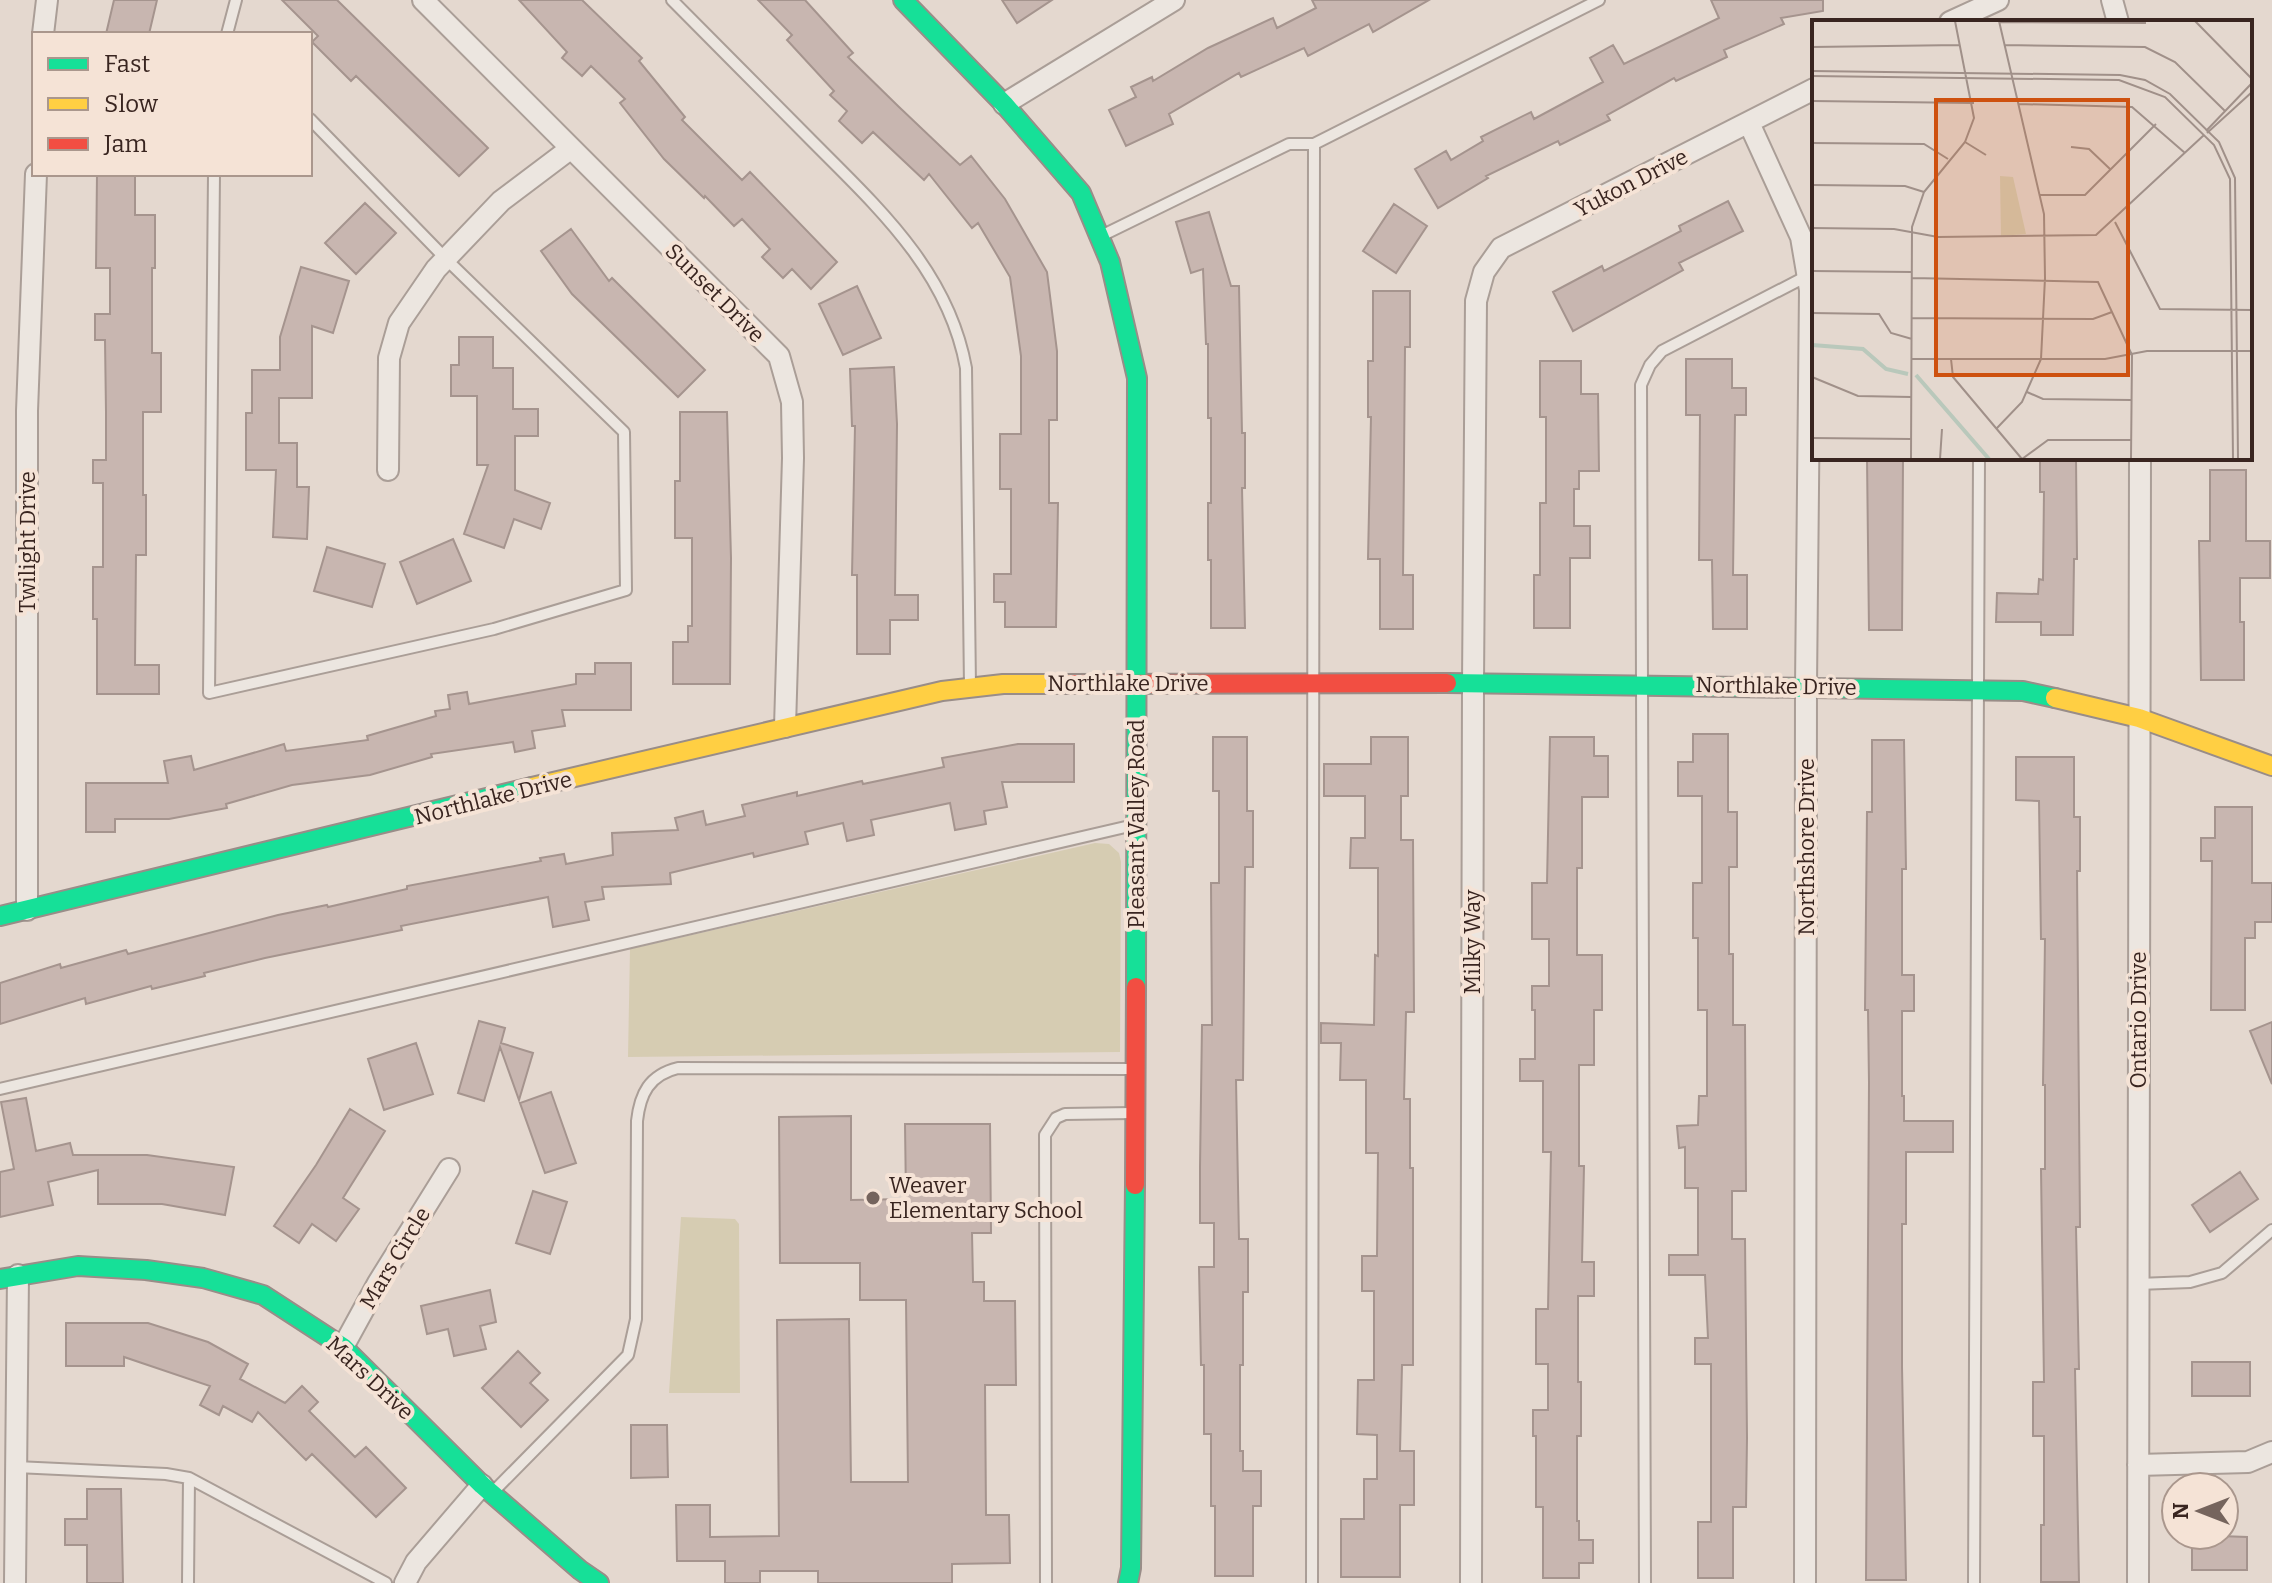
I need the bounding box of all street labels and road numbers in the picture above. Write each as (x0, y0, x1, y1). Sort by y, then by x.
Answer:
street label: Yukon Drive (1570, 143, 1692, 223)
street label: Sunset Drive (660, 238, 770, 348)
street label: Twilight Drive (14, 471, 41, 613)
street label: Northlake Drive (1047, 670, 1209, 697)
street label: Northlake Drive (1695, 671, 1857, 701)
street label: Pleasant Valley Road (1123, 719, 1150, 929)
street label: Northshore Drive (1793, 758, 1820, 936)
street label: Northlake Drive (411, 765, 575, 831)
street label: Milky Way (1459, 889, 1486, 994)
street label: Ontario Drive (2125, 952, 2152, 1089)
street label: Mars Circle (354, 1202, 436, 1314)
street label: Mars Drive (321, 1331, 419, 1425)

